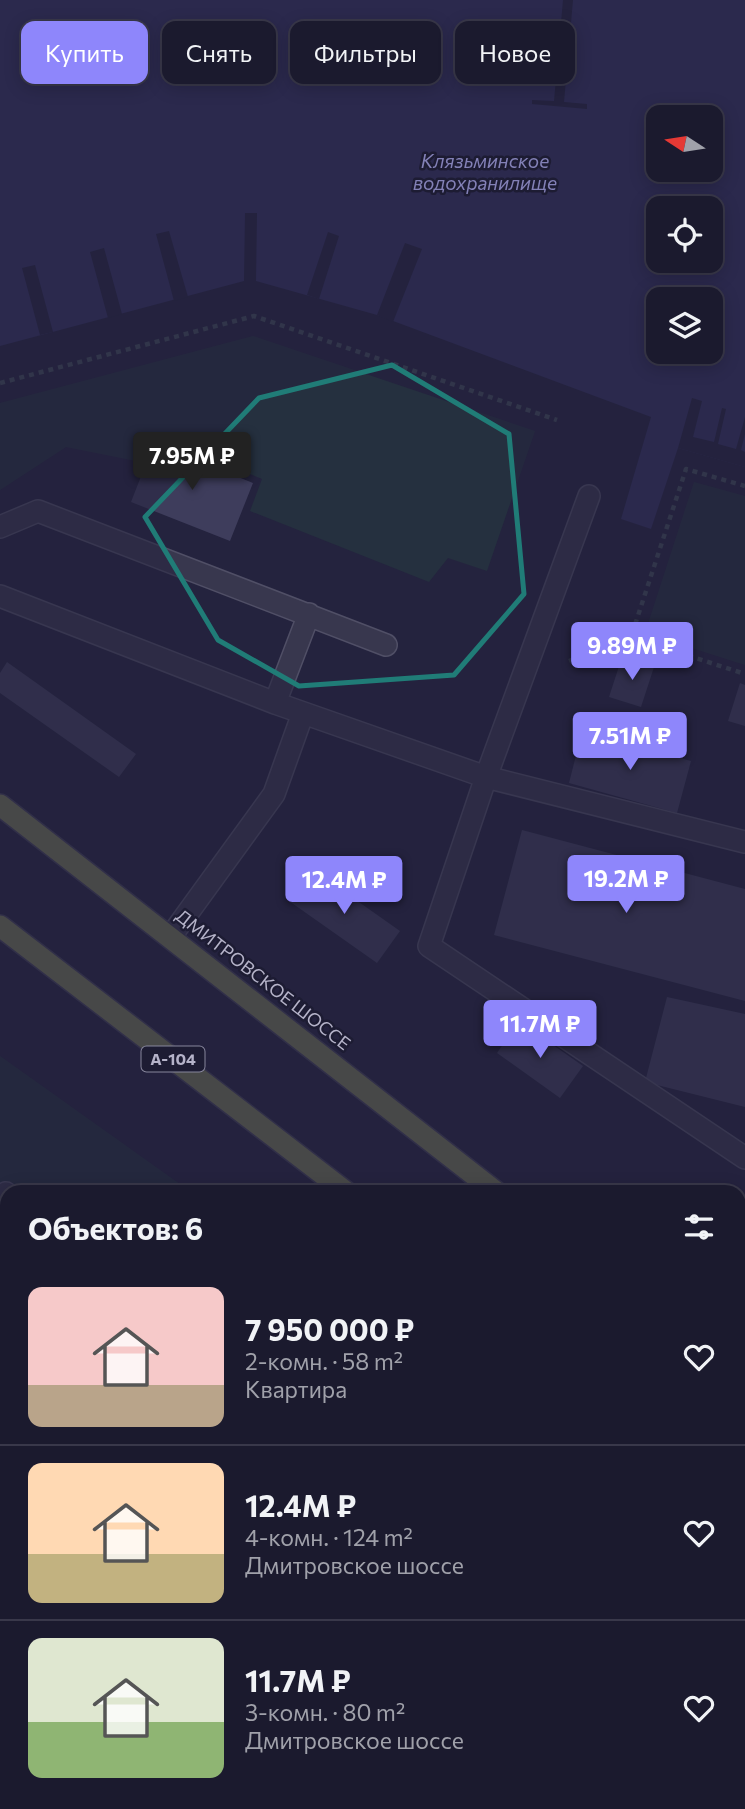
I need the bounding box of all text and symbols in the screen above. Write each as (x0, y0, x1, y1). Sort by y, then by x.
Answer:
chip: Купить (21, 21, 148, 84)
chip: Снять (162, 21, 276, 84)
chip: Фильтры (290, 21, 441, 84)
chip: Новое (455, 21, 575, 84)
north arrow (646, 105, 723, 182)
map controls (646, 105, 723, 364)
water label: Клязьминское водохранилище (413, 149, 557, 194)
button: locate (646, 196, 723, 273)
button: layers (646, 287, 723, 364)
pin: 7.95M ₽ (127, 433, 257, 492)
text: 7.95M ₽ (149, 441, 235, 469)
pin: 9.89M ₽ (567, 622, 697, 682)
text: 9.89M ₽ (587, 631, 677, 659)
pin: 7.51M ₽ (565, 712, 695, 772)
text: 7.51M ₽ (589, 721, 671, 749)
pin: 12.4M ₽ (279, 856, 409, 916)
pin: 19.2M ₽ (561, 856, 691, 915)
text: 19.2M ₽ (583, 864, 669, 892)
text: 12.4M ₽ (301, 865, 387, 893)
street label: ДМИТРОВСКОЕ ШОССЕ (172, 904, 355, 1054)
pin: 11.7M ₽ (475, 1000, 605, 1060)
text: 11.7M ₽ (499, 1009, 581, 1037)
road number: А-104 (142, 1046, 204, 1072)
icon: filters (680, 1208, 718, 1246)
text: Объектов: 6 (28, 1209, 203, 1246)
text: 7 950 000 ₽ (245, 1310, 414, 1347)
icon: home (84, 1315, 168, 1399)
icon: heart (680, 1338, 718, 1376)
text: 2-комн. · 58 m² (245, 1347, 403, 1375)
text: Квартира (245, 1375, 347, 1403)
text: 12.4M ₽ (245, 1486, 356, 1523)
icon: home (84, 1491, 168, 1575)
icon: heart (680, 1514, 718, 1552)
text: 4-комн. · 124 m² (245, 1523, 413, 1551)
text: Дмитровское шоссе (245, 1551, 464, 1579)
text: 11.7M ₽ (245, 1661, 351, 1698)
icon: home (84, 1666, 168, 1750)
icon: heart (680, 1689, 718, 1727)
text: 3-комн. · 80 m² (245, 1698, 405, 1726)
text: Дмитровское шоссе (245, 1726, 464, 1754)

